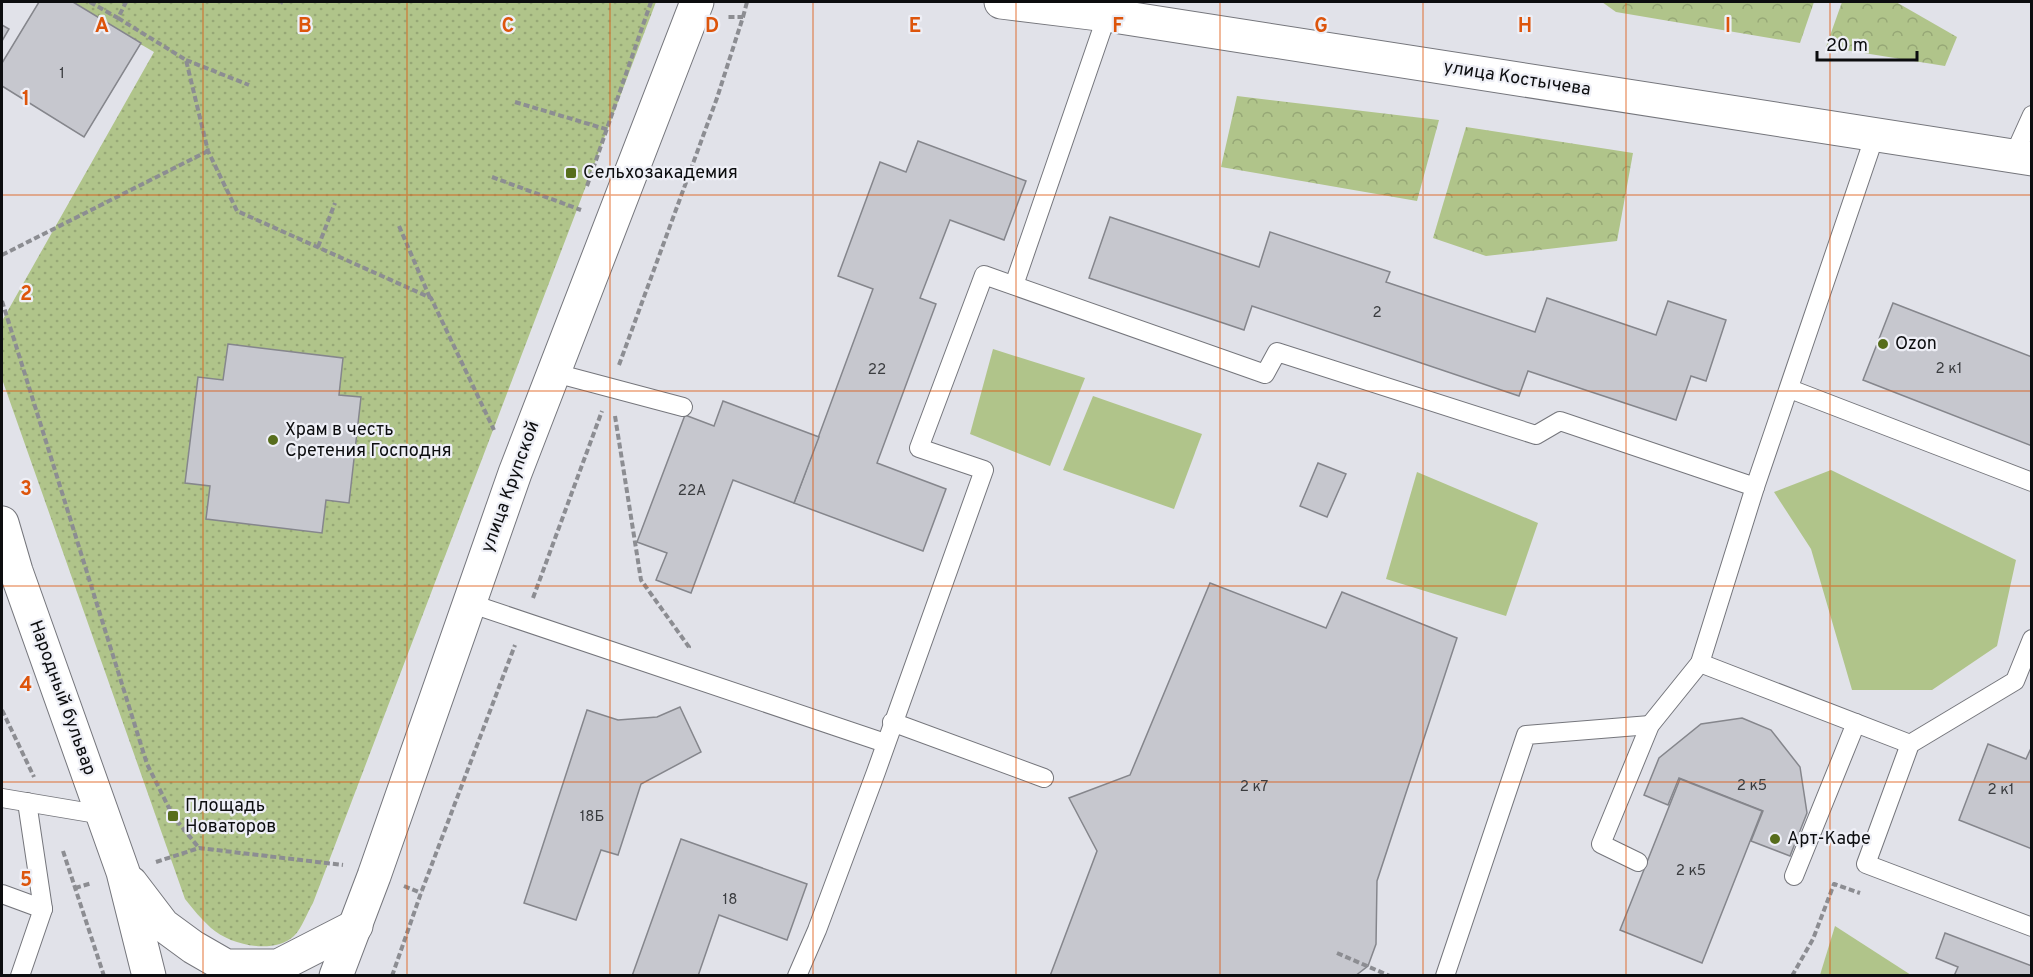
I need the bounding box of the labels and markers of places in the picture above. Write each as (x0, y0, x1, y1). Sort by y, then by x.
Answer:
place label: Сельхозакадемия (583, 162, 738, 185)
marker: Сельхозакадемия (564, 166, 578, 180)
place label: Ozon (1895, 333, 1937, 356)
marker: Ozon (1876, 337, 1890, 351)
place label: Храм в честь Сретения Господня (285, 419, 452, 463)
marker: Храм в честь Сретения Господня (266, 433, 280, 447)
place label: Площадь Новаторов (185, 795, 276, 839)
marker: Площадь Новаторов (166, 809, 180, 823)
place label: Арт-Кафе (1787, 828, 1871, 851)
marker: Арт-Кафе (1768, 832, 1782, 846)

